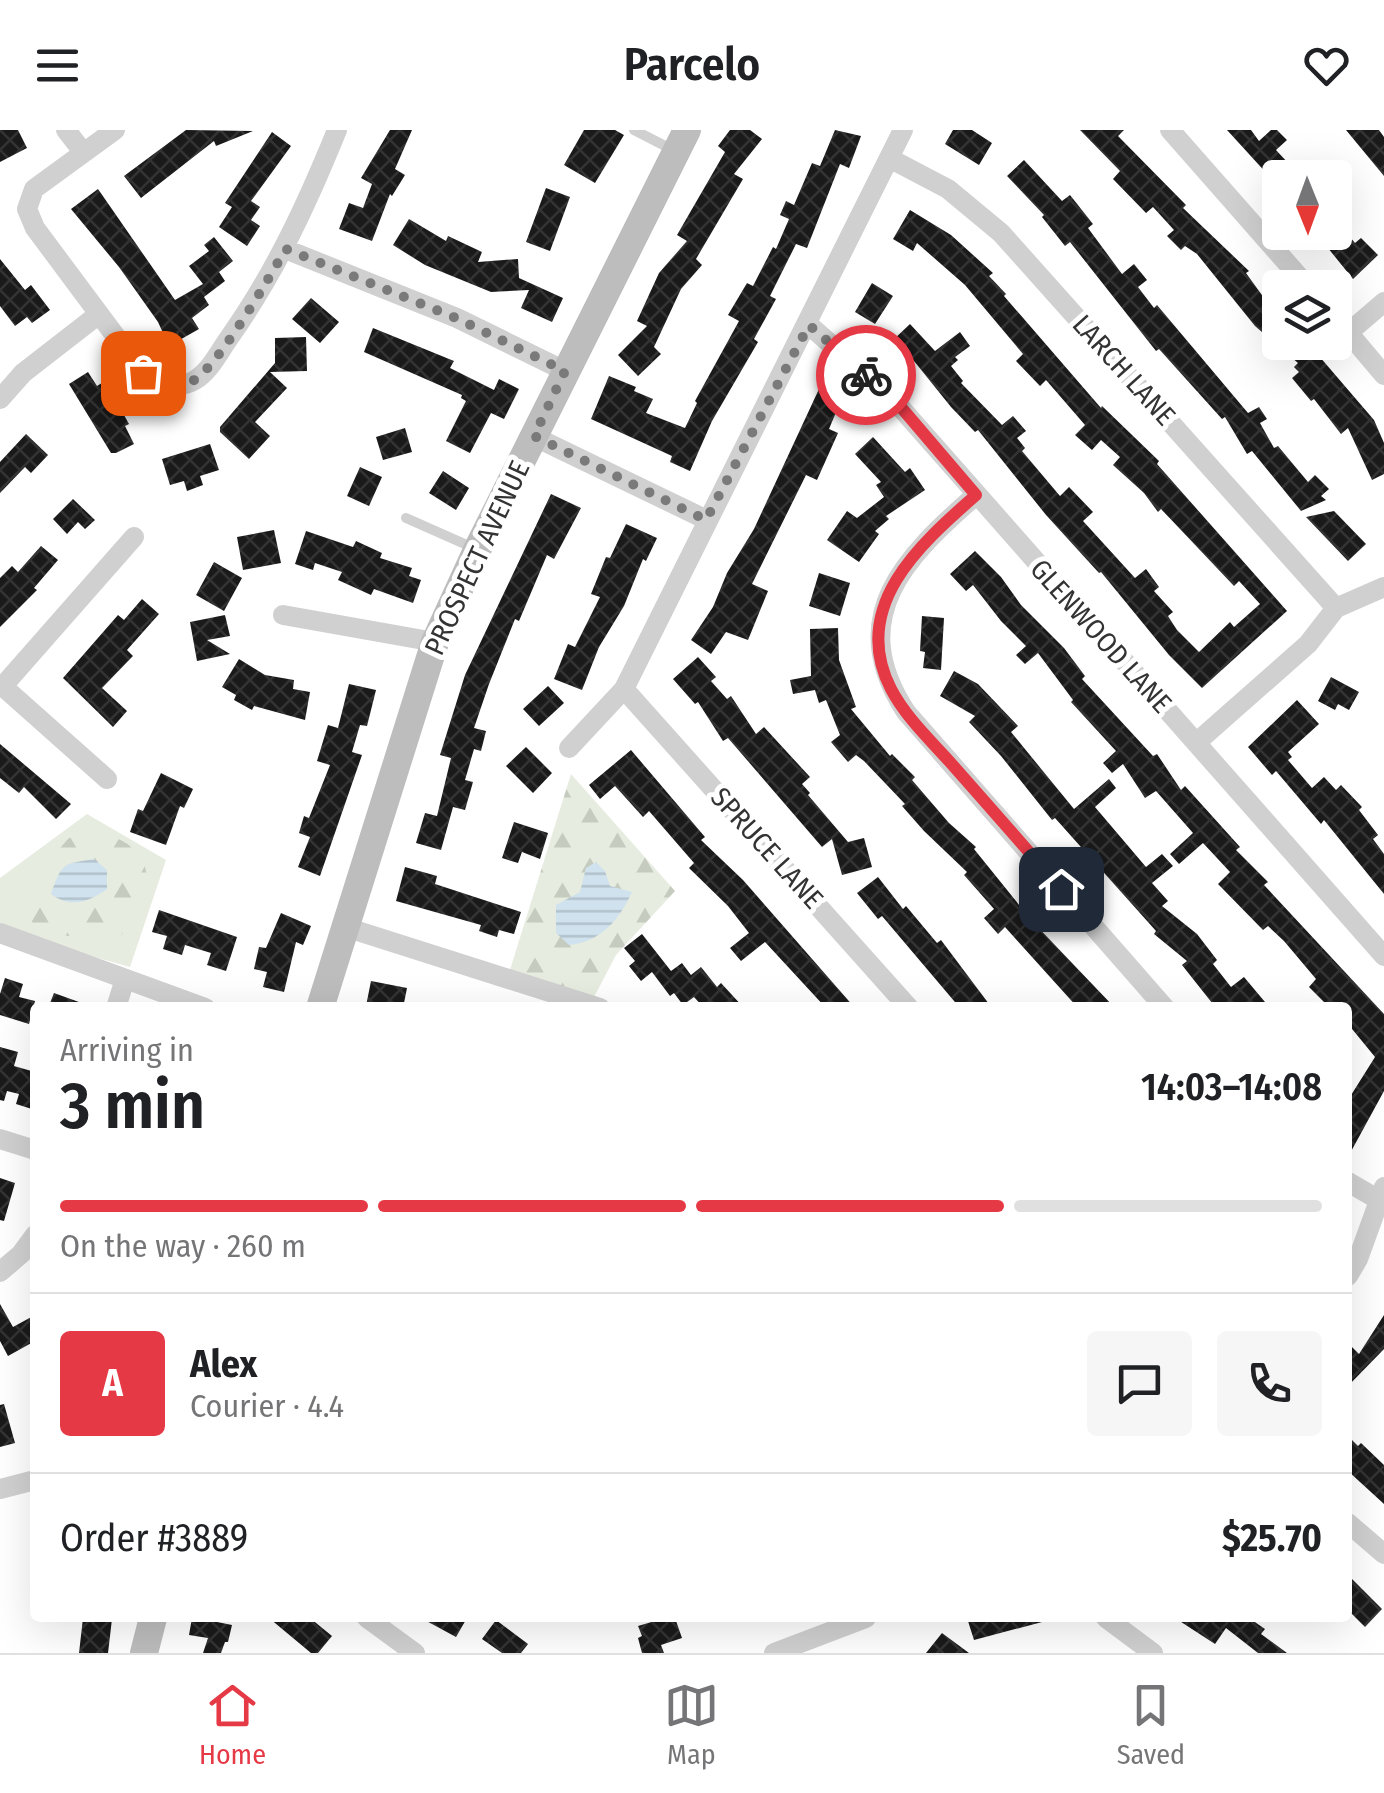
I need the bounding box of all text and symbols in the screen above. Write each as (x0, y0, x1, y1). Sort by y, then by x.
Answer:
icon: menu (30, 38, 85, 93)
text: Parcelo (624, 38, 760, 92)
icon: heart (1299, 38, 1354, 93)
north arrow (1262, 160, 1352, 250)
map controls (1262, 160, 1352, 360)
button: layers (1262, 270, 1352, 360)
street label: LARCH LANE (1066, 308, 1182, 432)
courier (816, 325, 916, 425)
pin (101, 331, 186, 416)
icon: bag (116, 346, 171, 401)
icon: bike (839, 348, 894, 403)
street label: PROSPECT AVENUE (418, 456, 536, 660)
street label: GLENWOOD LANE (1024, 553, 1178, 719)
street label: SPRUCE LANE (704, 781, 830, 915)
pin (1019, 847, 1104, 932)
icon: home (1034, 862, 1089, 917)
text: Arriving in (60, 1031, 194, 1069)
text: 14:03–14:08 (1141, 1064, 1322, 1110)
text: 3 min (60, 1067, 205, 1145)
text: On the way · 260 m (60, 1227, 306, 1265)
button: chat (1087, 1331, 1192, 1436)
button: phone (1217, 1331, 1322, 1436)
text: Alex (190, 1341, 257, 1387)
text: A (102, 1360, 123, 1406)
text: Courier · 4.4 (190, 1387, 344, 1425)
text: Order #3889 (60, 1515, 248, 1561)
text: $25.70 (1222, 1515, 1322, 1561)
tab: Home (199, 1678, 266, 1771)
tab: Map (664, 1678, 719, 1771)
tab: Saved (1117, 1678, 1185, 1771)

